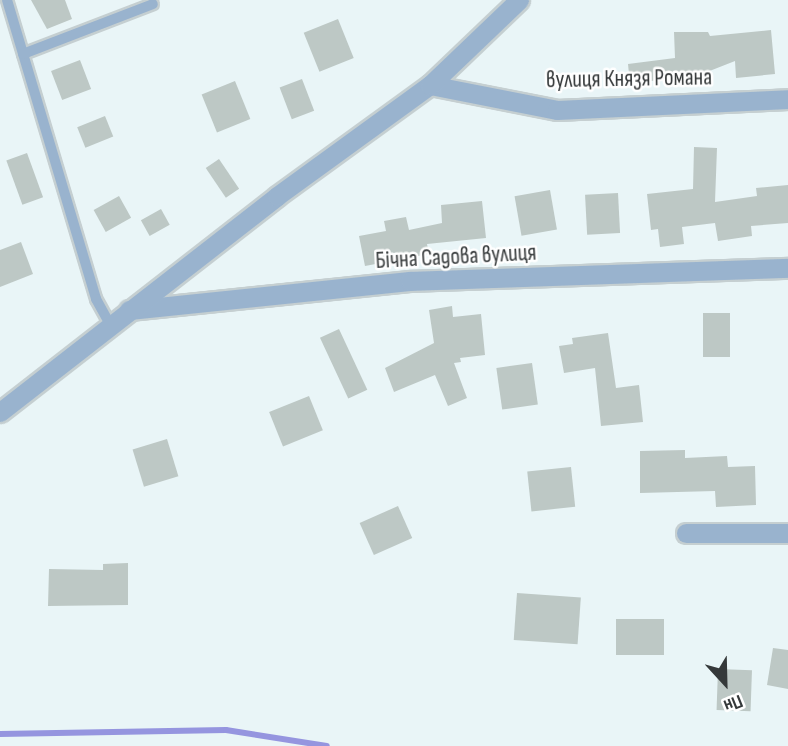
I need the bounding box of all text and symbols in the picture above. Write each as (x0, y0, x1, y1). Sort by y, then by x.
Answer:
street label: вулиця Князя Романа (546, 64, 712, 94)
street label: Бічна Садова вулиця (375, 239, 537, 275)
north arrow (690, 648, 760, 718)
text: Пн (720, 689, 746, 717)

